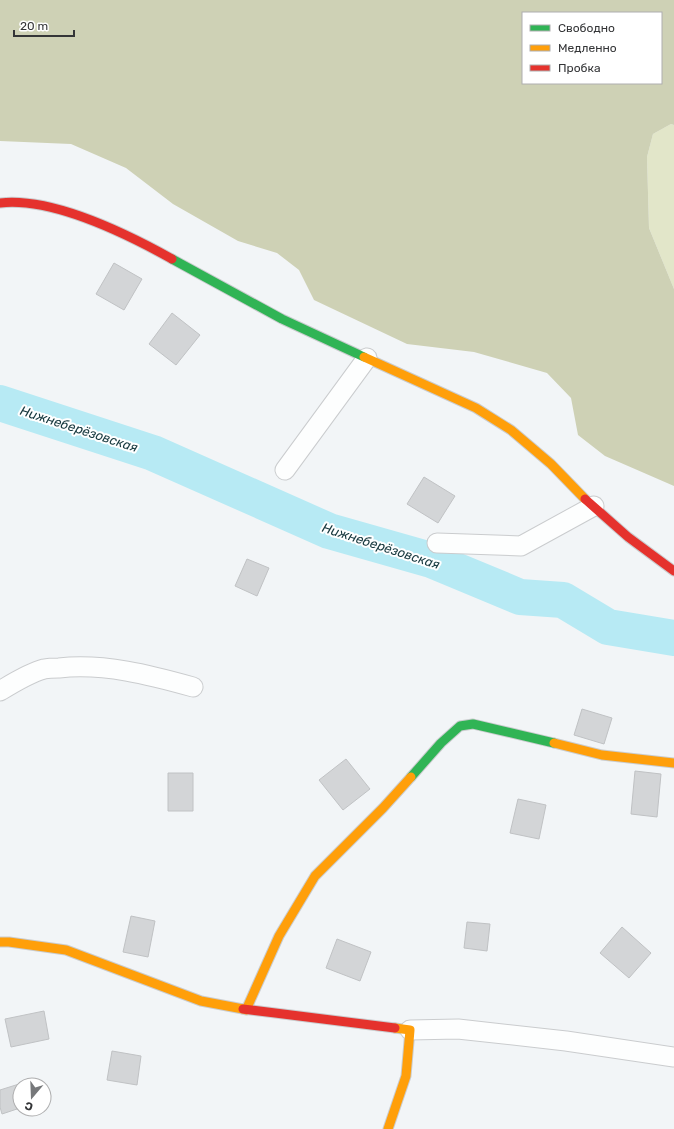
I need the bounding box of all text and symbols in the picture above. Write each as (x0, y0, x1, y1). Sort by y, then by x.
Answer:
scale bar (14, 12, 74, 38)
legend (522, 12, 662, 84)
text: 20 m (20, 19, 48, 33)
text: Свободно (558, 21, 615, 35)
text: Медленно (558, 41, 617, 55)
text: Пробка (558, 61, 601, 75)
water label: Нижнеберёзовская (18, 403, 140, 455)
water label: Нижнеберёзовская (320, 520, 442, 572)
north arrow (12, 1077, 52, 1117)
text: С (23, 1098, 35, 1113)

